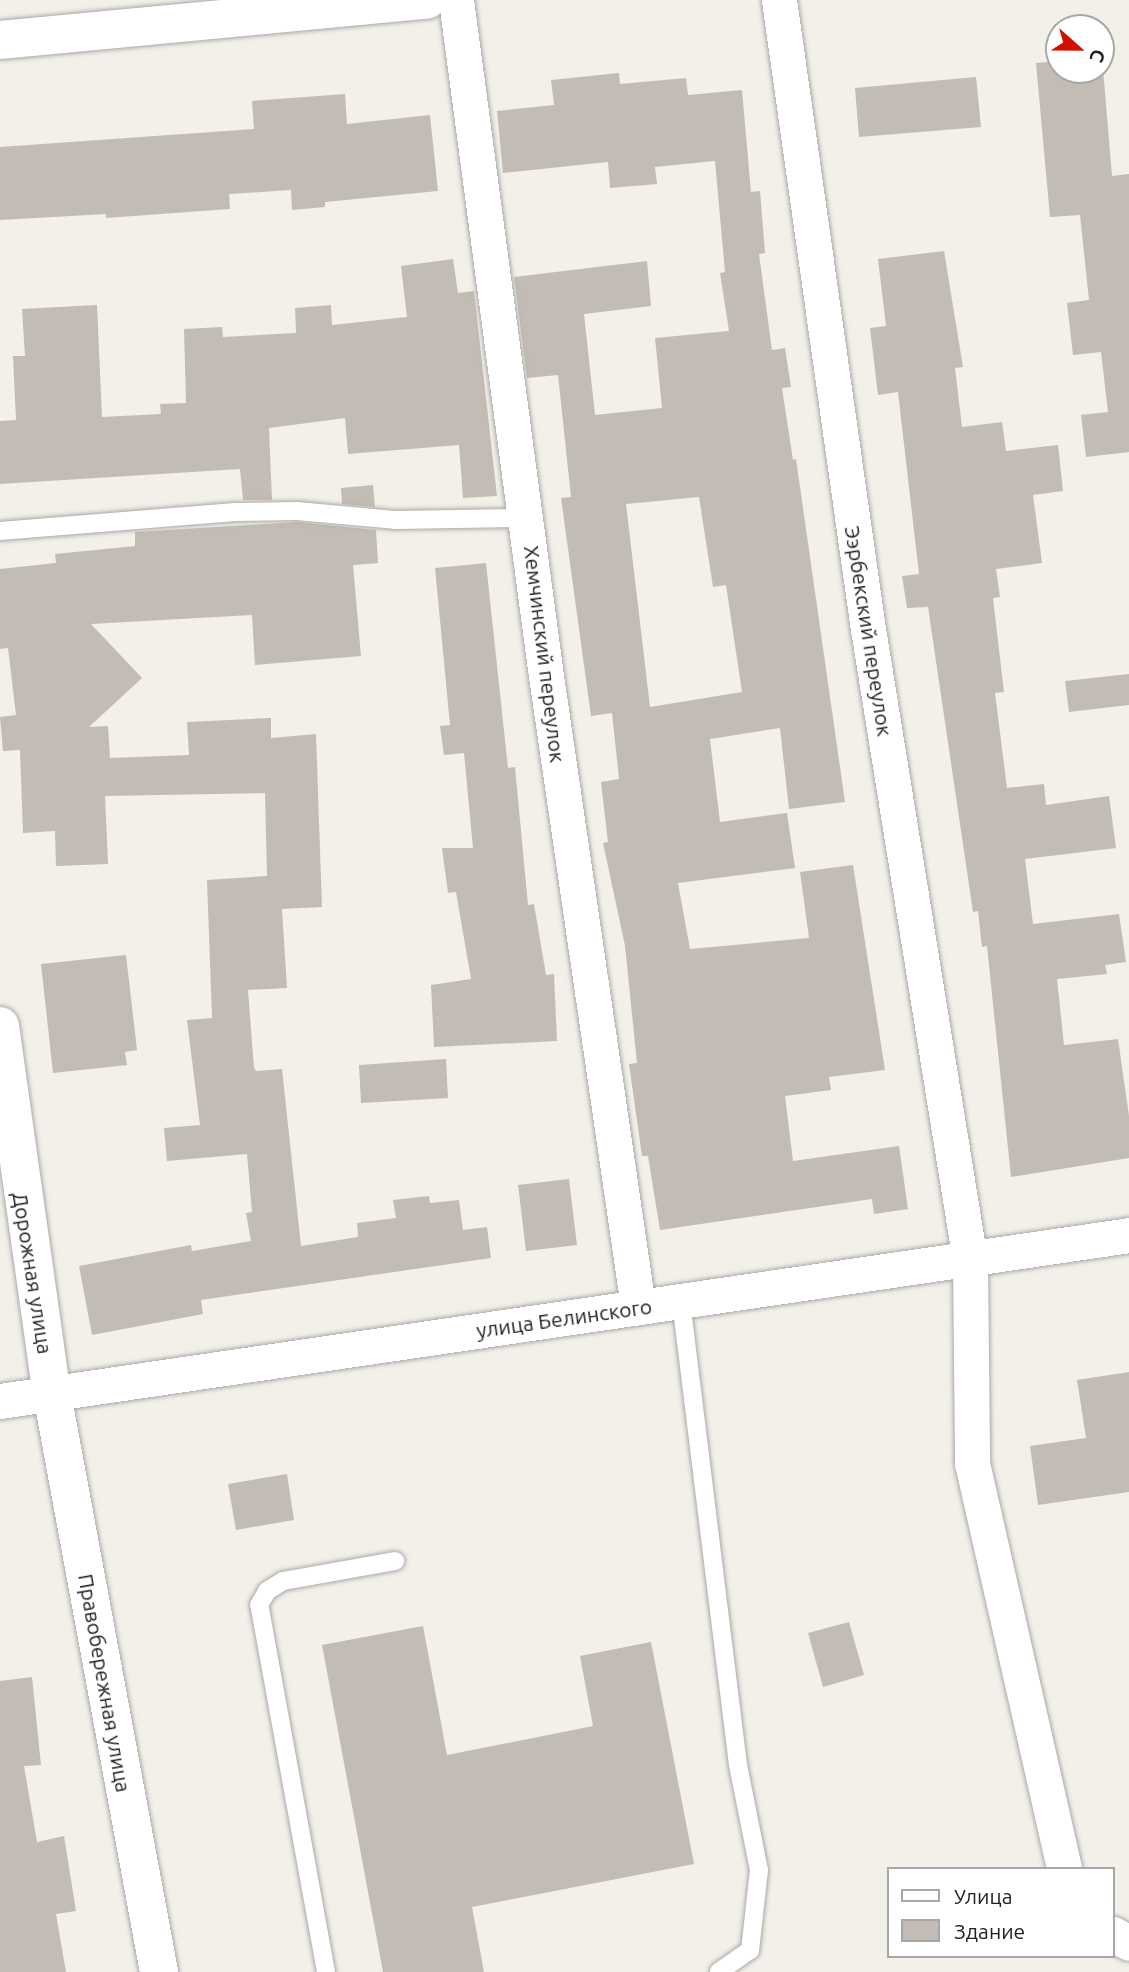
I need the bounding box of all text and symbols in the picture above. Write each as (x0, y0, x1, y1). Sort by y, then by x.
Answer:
north arrow (1045, 14, 1115, 84)
text: С (1085, 46, 1110, 65)
street label: Ээрбекский переулок (840, 524, 898, 738)
street label: Хемчинский переулок (519, 544, 571, 764)
street label: Дорожная улица (8, 1190, 58, 1356)
street label: улица Белинского (475, 1293, 653, 1343)
street label: Правобережная улица (73, 1572, 137, 1794)
legend (888, 1867, 1115, 1958)
text: Улица (954, 1884, 1012, 1908)
text: Здание (954, 1919, 1025, 1943)

